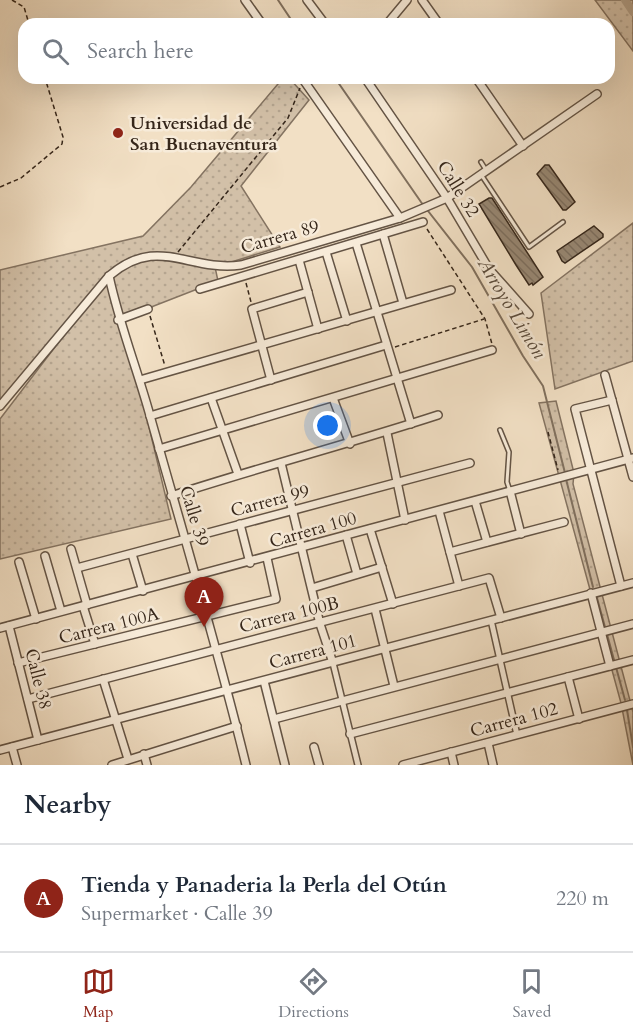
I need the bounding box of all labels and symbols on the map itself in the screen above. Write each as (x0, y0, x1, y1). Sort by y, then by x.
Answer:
place label: Universidad de San Buenaventura (130, 111, 277, 157)
marker: Universidad de San Buenaventura (111, 126, 125, 140)
street label: Calle 32 (431, 156, 485, 222)
street label: Carrera 89 (238, 214, 322, 260)
water label: Arroyo Limón (471, 251, 553, 364)
your location (313, 411, 342, 440)
street label: Carrera 99 (228, 479, 312, 523)
street label: Calle 39 (173, 483, 215, 549)
street label: Carrera 100 (266, 506, 360, 554)
pin: A (184, 578, 224, 627)
street label: Carrera 100B (237, 591, 341, 639)
street label: Carrera 100A (56, 601, 162, 651)
street label: Carrera 101 (266, 628, 360, 676)
street label: Calle 38 (18, 646, 58, 712)
street label: Carrera 102 (467, 696, 561, 744)

